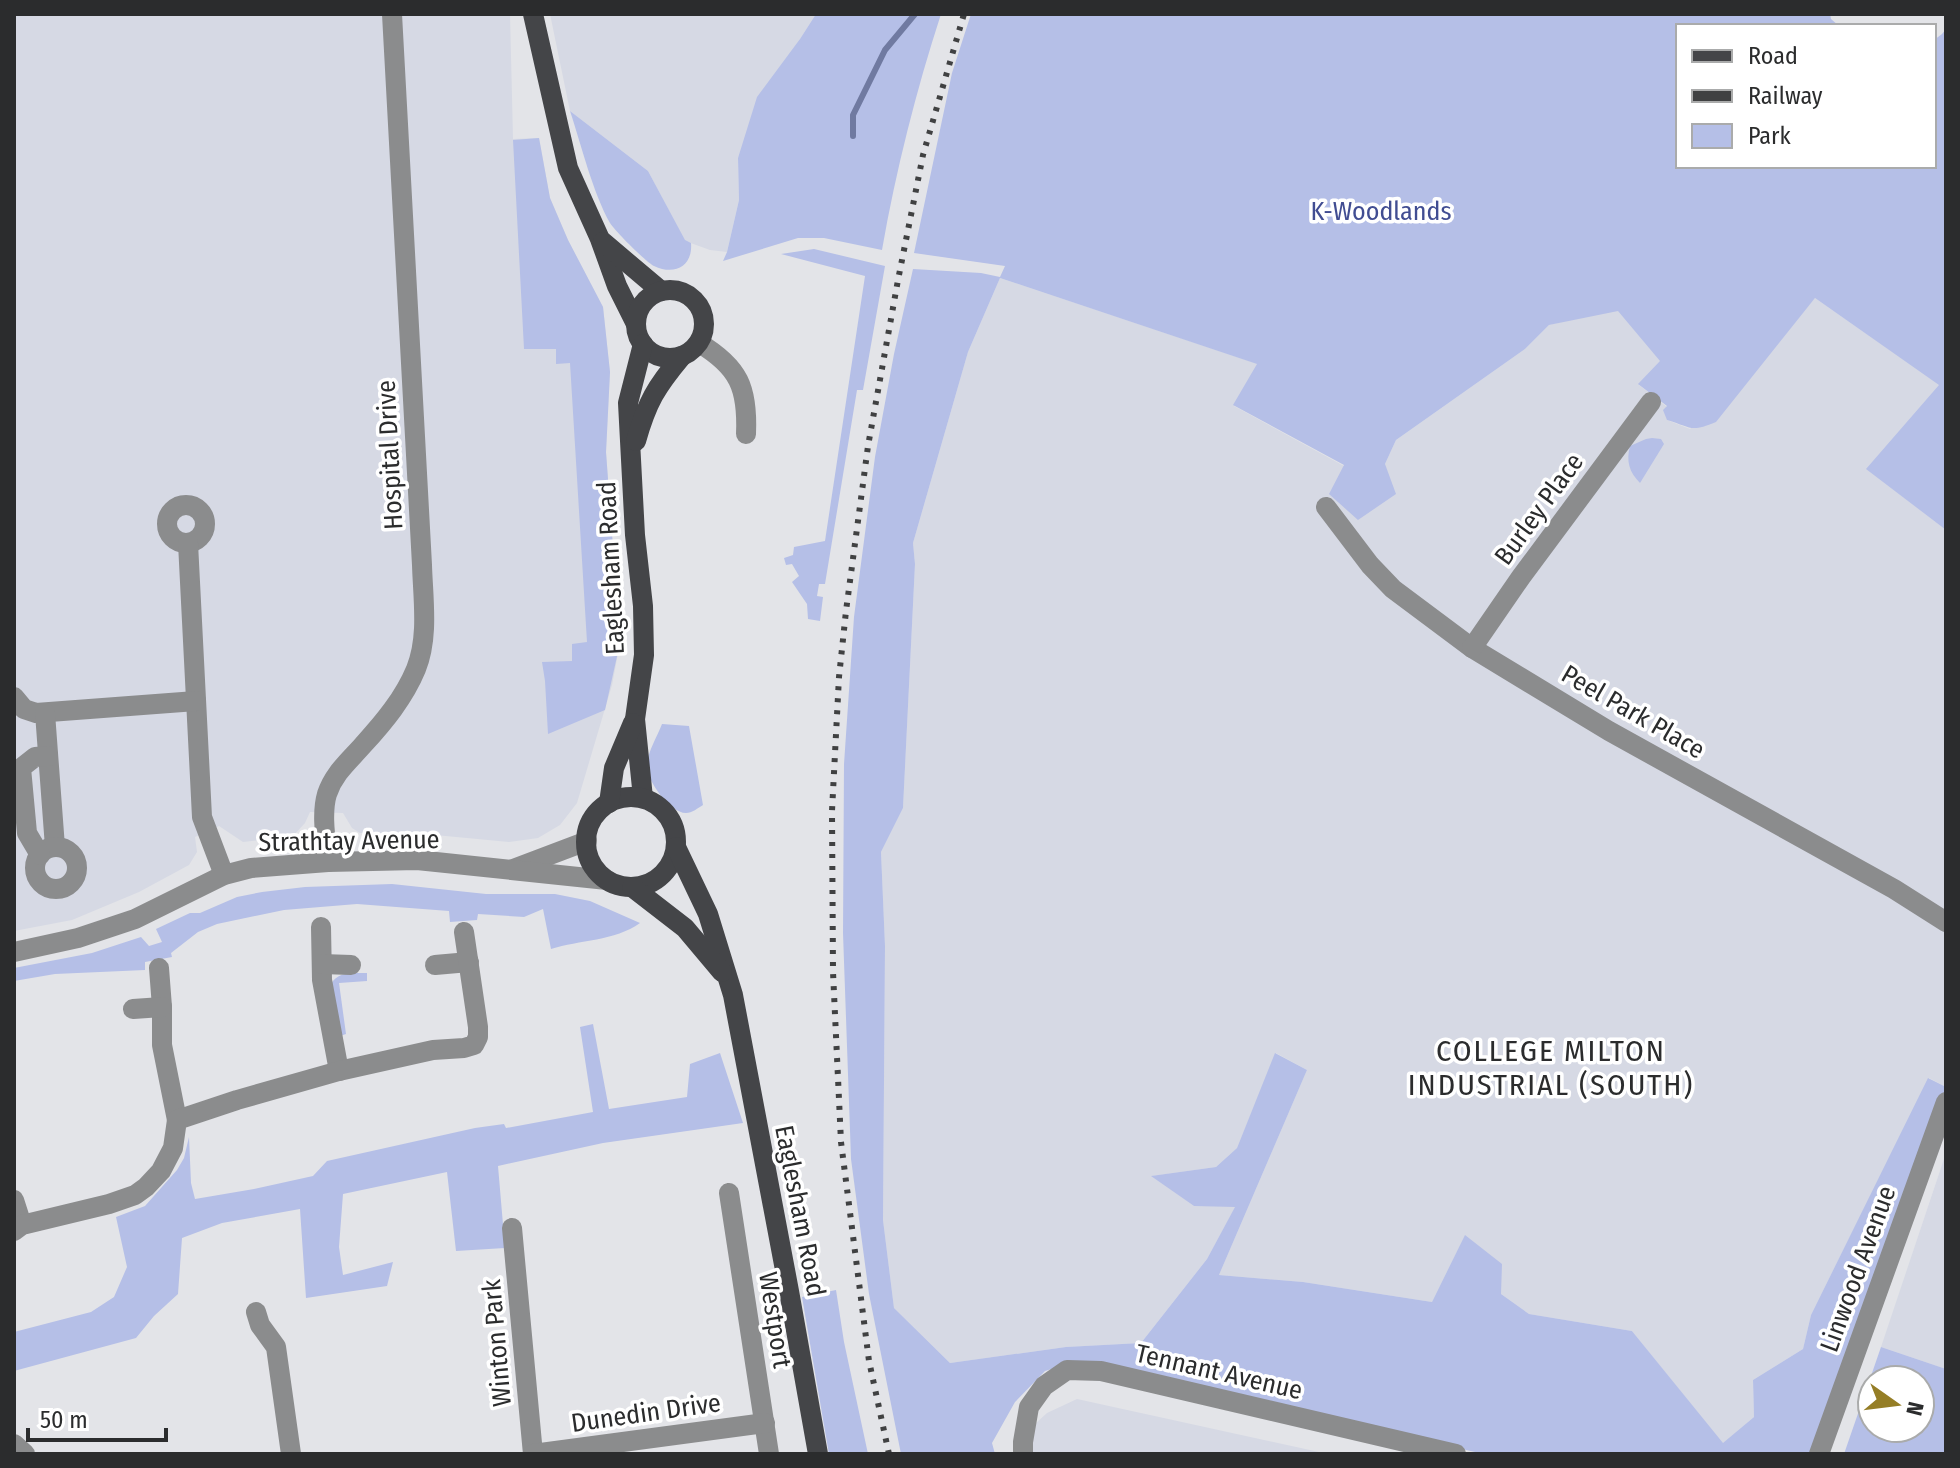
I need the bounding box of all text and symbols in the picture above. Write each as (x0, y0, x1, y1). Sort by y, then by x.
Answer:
legend (1676, 24, 1936, 168)
text: Road (1748, 42, 1798, 70)
text: Railway (1748, 82, 1823, 110)
text: Park (1748, 122, 1791, 150)
park label: K-Woodlands (1310, 196, 1452, 227)
street label: Hospital Drive (371, 379, 409, 531)
street label: Burley Place (1488, 447, 1590, 571)
street label: Eaglesham Road (591, 480, 631, 656)
street label: Peel Park Place (1556, 659, 1710, 765)
street label: Strathtay Avenue (258, 824, 440, 858)
district label: COLLEGE MILTON INDUSTRIAL (SOUTH) (1408, 1033, 1694, 1103)
street label: Eaglesham Road (768, 1123, 832, 1299)
street label: Linwood Avenue (1814, 1182, 1902, 1356)
street label: Westport (752, 1270, 798, 1371)
street label: Winton Park (476, 1277, 518, 1408)
street label: Tennant Avenue (1133, 1338, 1305, 1406)
north arrow (1856, 1364, 1936, 1444)
street label: Dunedin Drive (569, 1387, 723, 1439)
scale bar (28, 1392, 166, 1442)
text: N (1900, 1399, 1930, 1418)
text: 50 m (40, 1406, 88, 1434)

